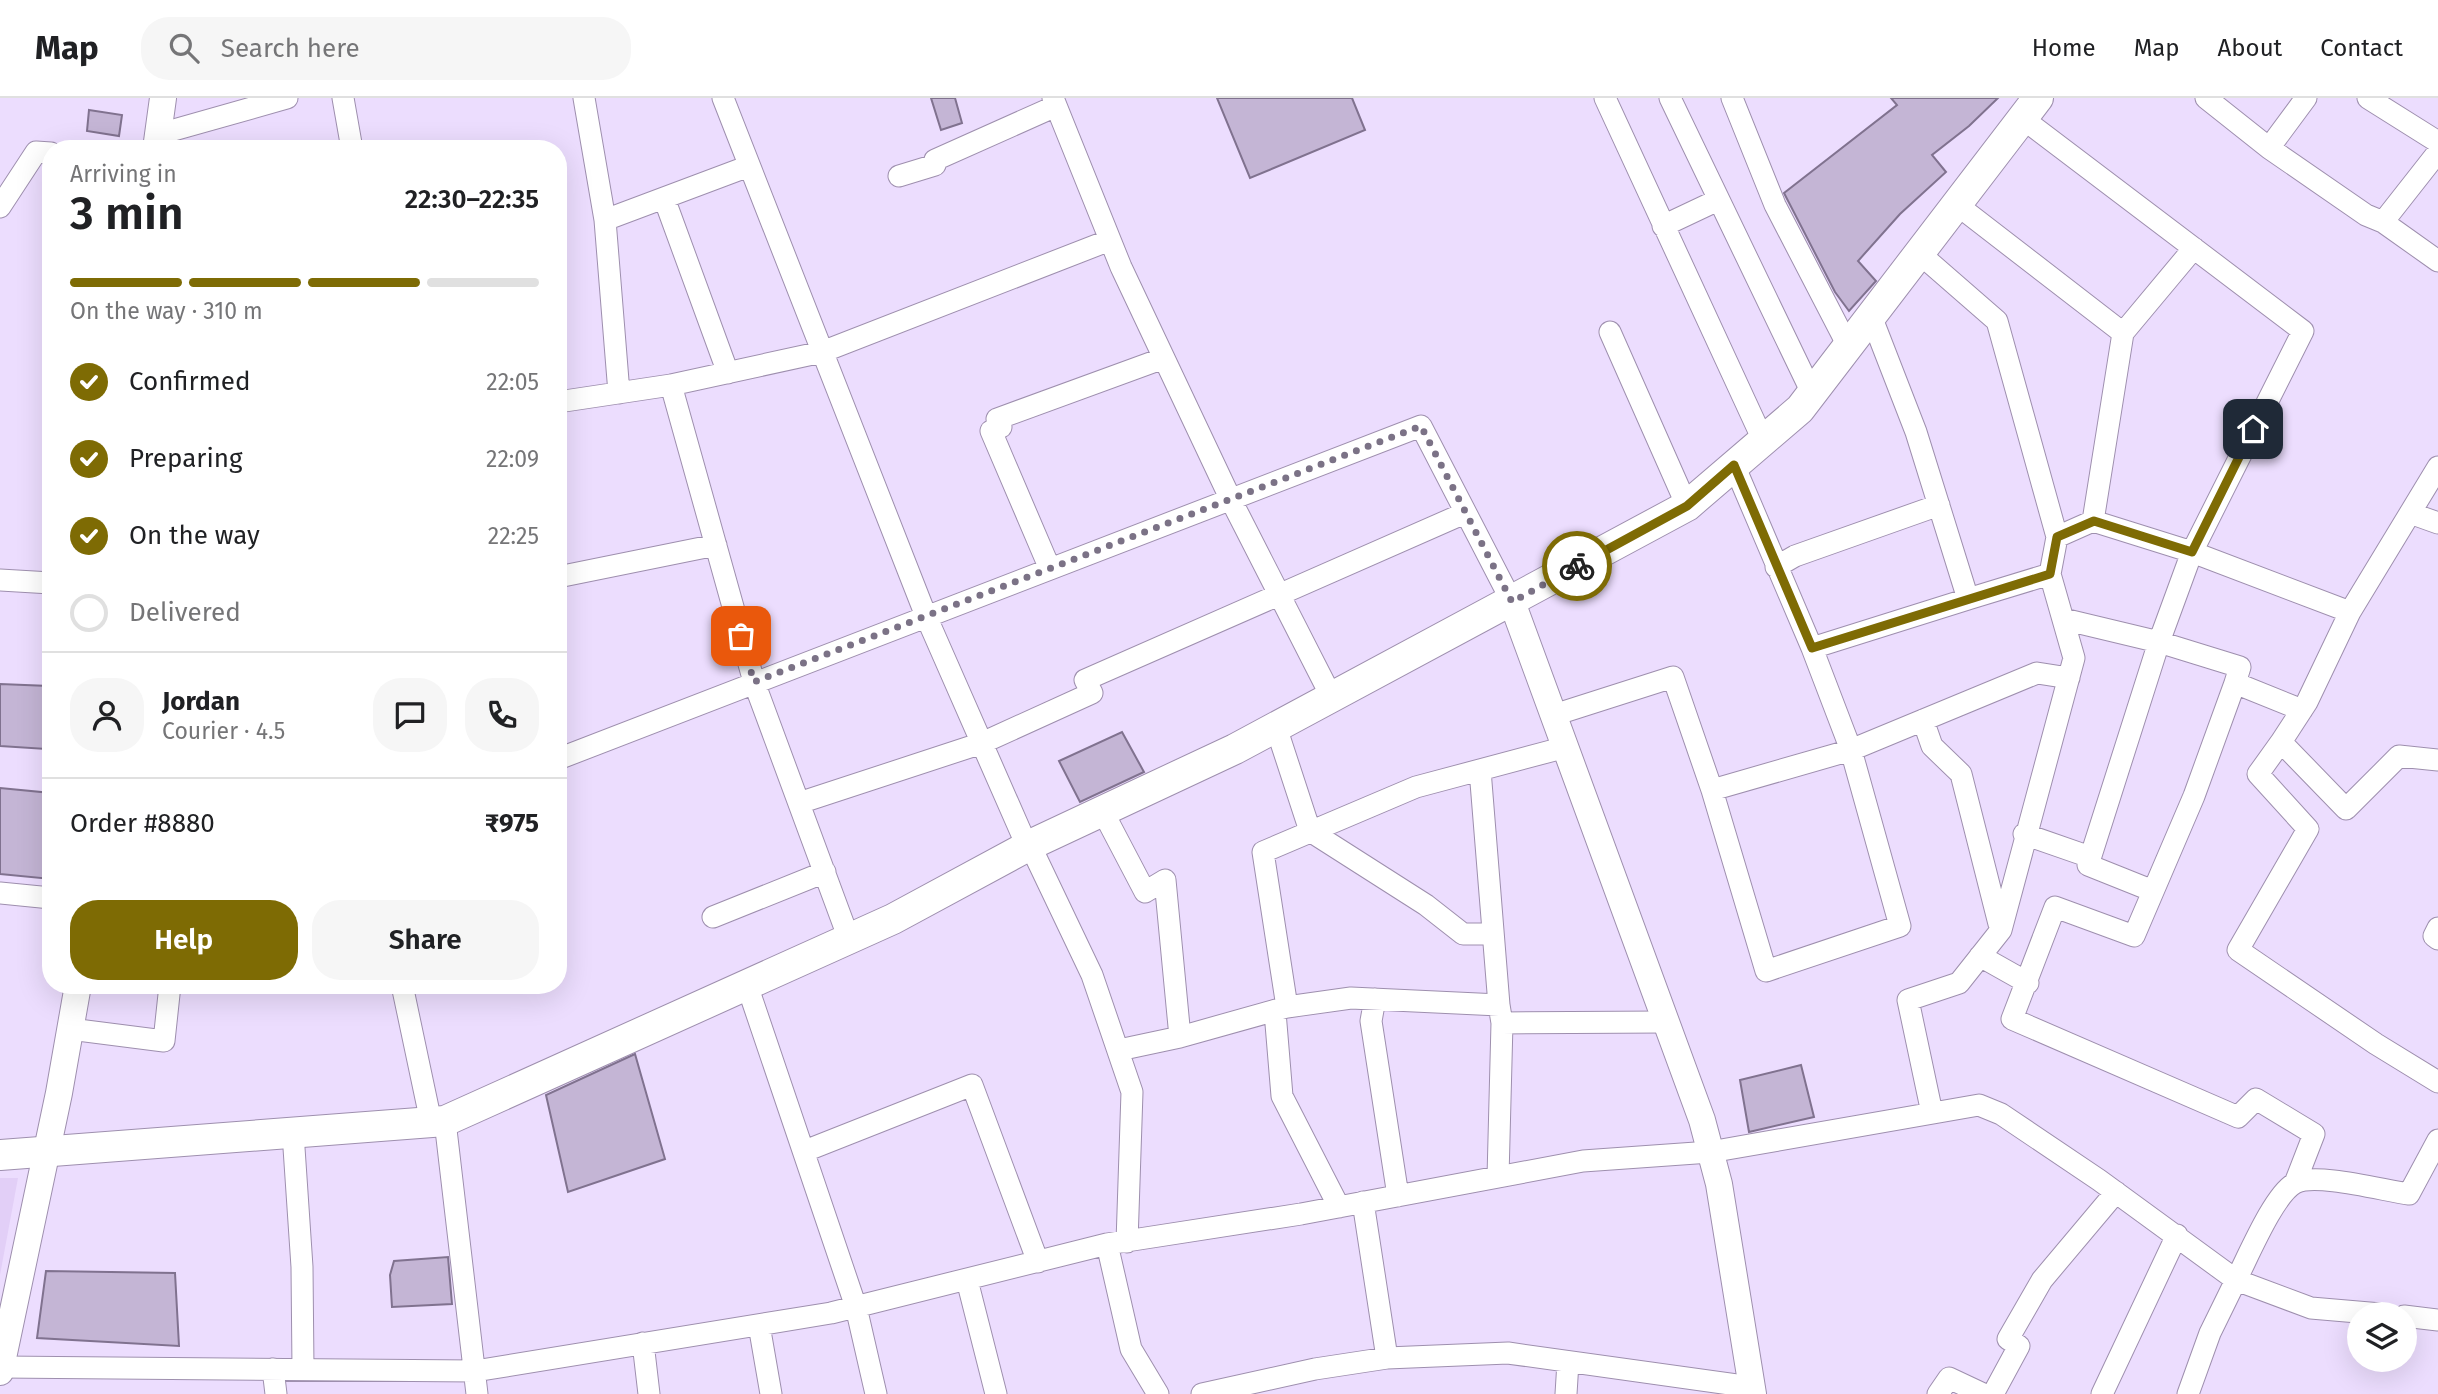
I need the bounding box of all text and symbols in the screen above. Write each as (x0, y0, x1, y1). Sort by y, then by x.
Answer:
search box (141, 17, 631, 80)
text: Map (35, 28, 99, 68)
icon: search (165, 29, 203, 67)
text: Search here (221, 33, 360, 64)
text: Home (2032, 34, 2096, 62)
text: Map (2134, 34, 2180, 62)
text: About (2218, 34, 2282, 62)
text: Contact (2320, 34, 2403, 62)
text: Arriving in (70, 160, 177, 188)
text: 22:30–22:35 (405, 184, 539, 215)
text: 3 min (70, 186, 184, 241)
text: On the way · 310 m (70, 297, 263, 325)
icon: check (70, 363, 108, 401)
text: Confirmed (129, 366, 250, 397)
text: 22:05 (486, 368, 539, 396)
pin (2223, 399, 2283, 459)
icon: home (2234, 410, 2272, 448)
icon: check (70, 440, 108, 478)
text: Preparing (129, 443, 242, 474)
text: 22:09 (486, 445, 539, 473)
icon: check (70, 517, 108, 555)
text: On the way (129, 520, 260, 551)
text: 22:25 (488, 522, 539, 550)
courier (1542, 531, 1612, 601)
icon: bike (1558, 547, 1596, 585)
text: Delivered (129, 597, 241, 628)
pin (711, 606, 771, 666)
icon: bag (722, 617, 760, 655)
button: person (70, 678, 144, 752)
button: chat (373, 678, 447, 752)
button: phone (465, 678, 539, 752)
text: Jordan (162, 686, 240, 717)
text: Courier · 4.5 (162, 717, 285, 745)
text: Order #8880 (70, 808, 215, 839)
text: ₹975 (485, 808, 539, 839)
button: Help (70, 900, 298, 980)
button: Share (312, 900, 539, 980)
map controls (2347, 1302, 2417, 1372)
button: layers (2347, 1302, 2417, 1372)

